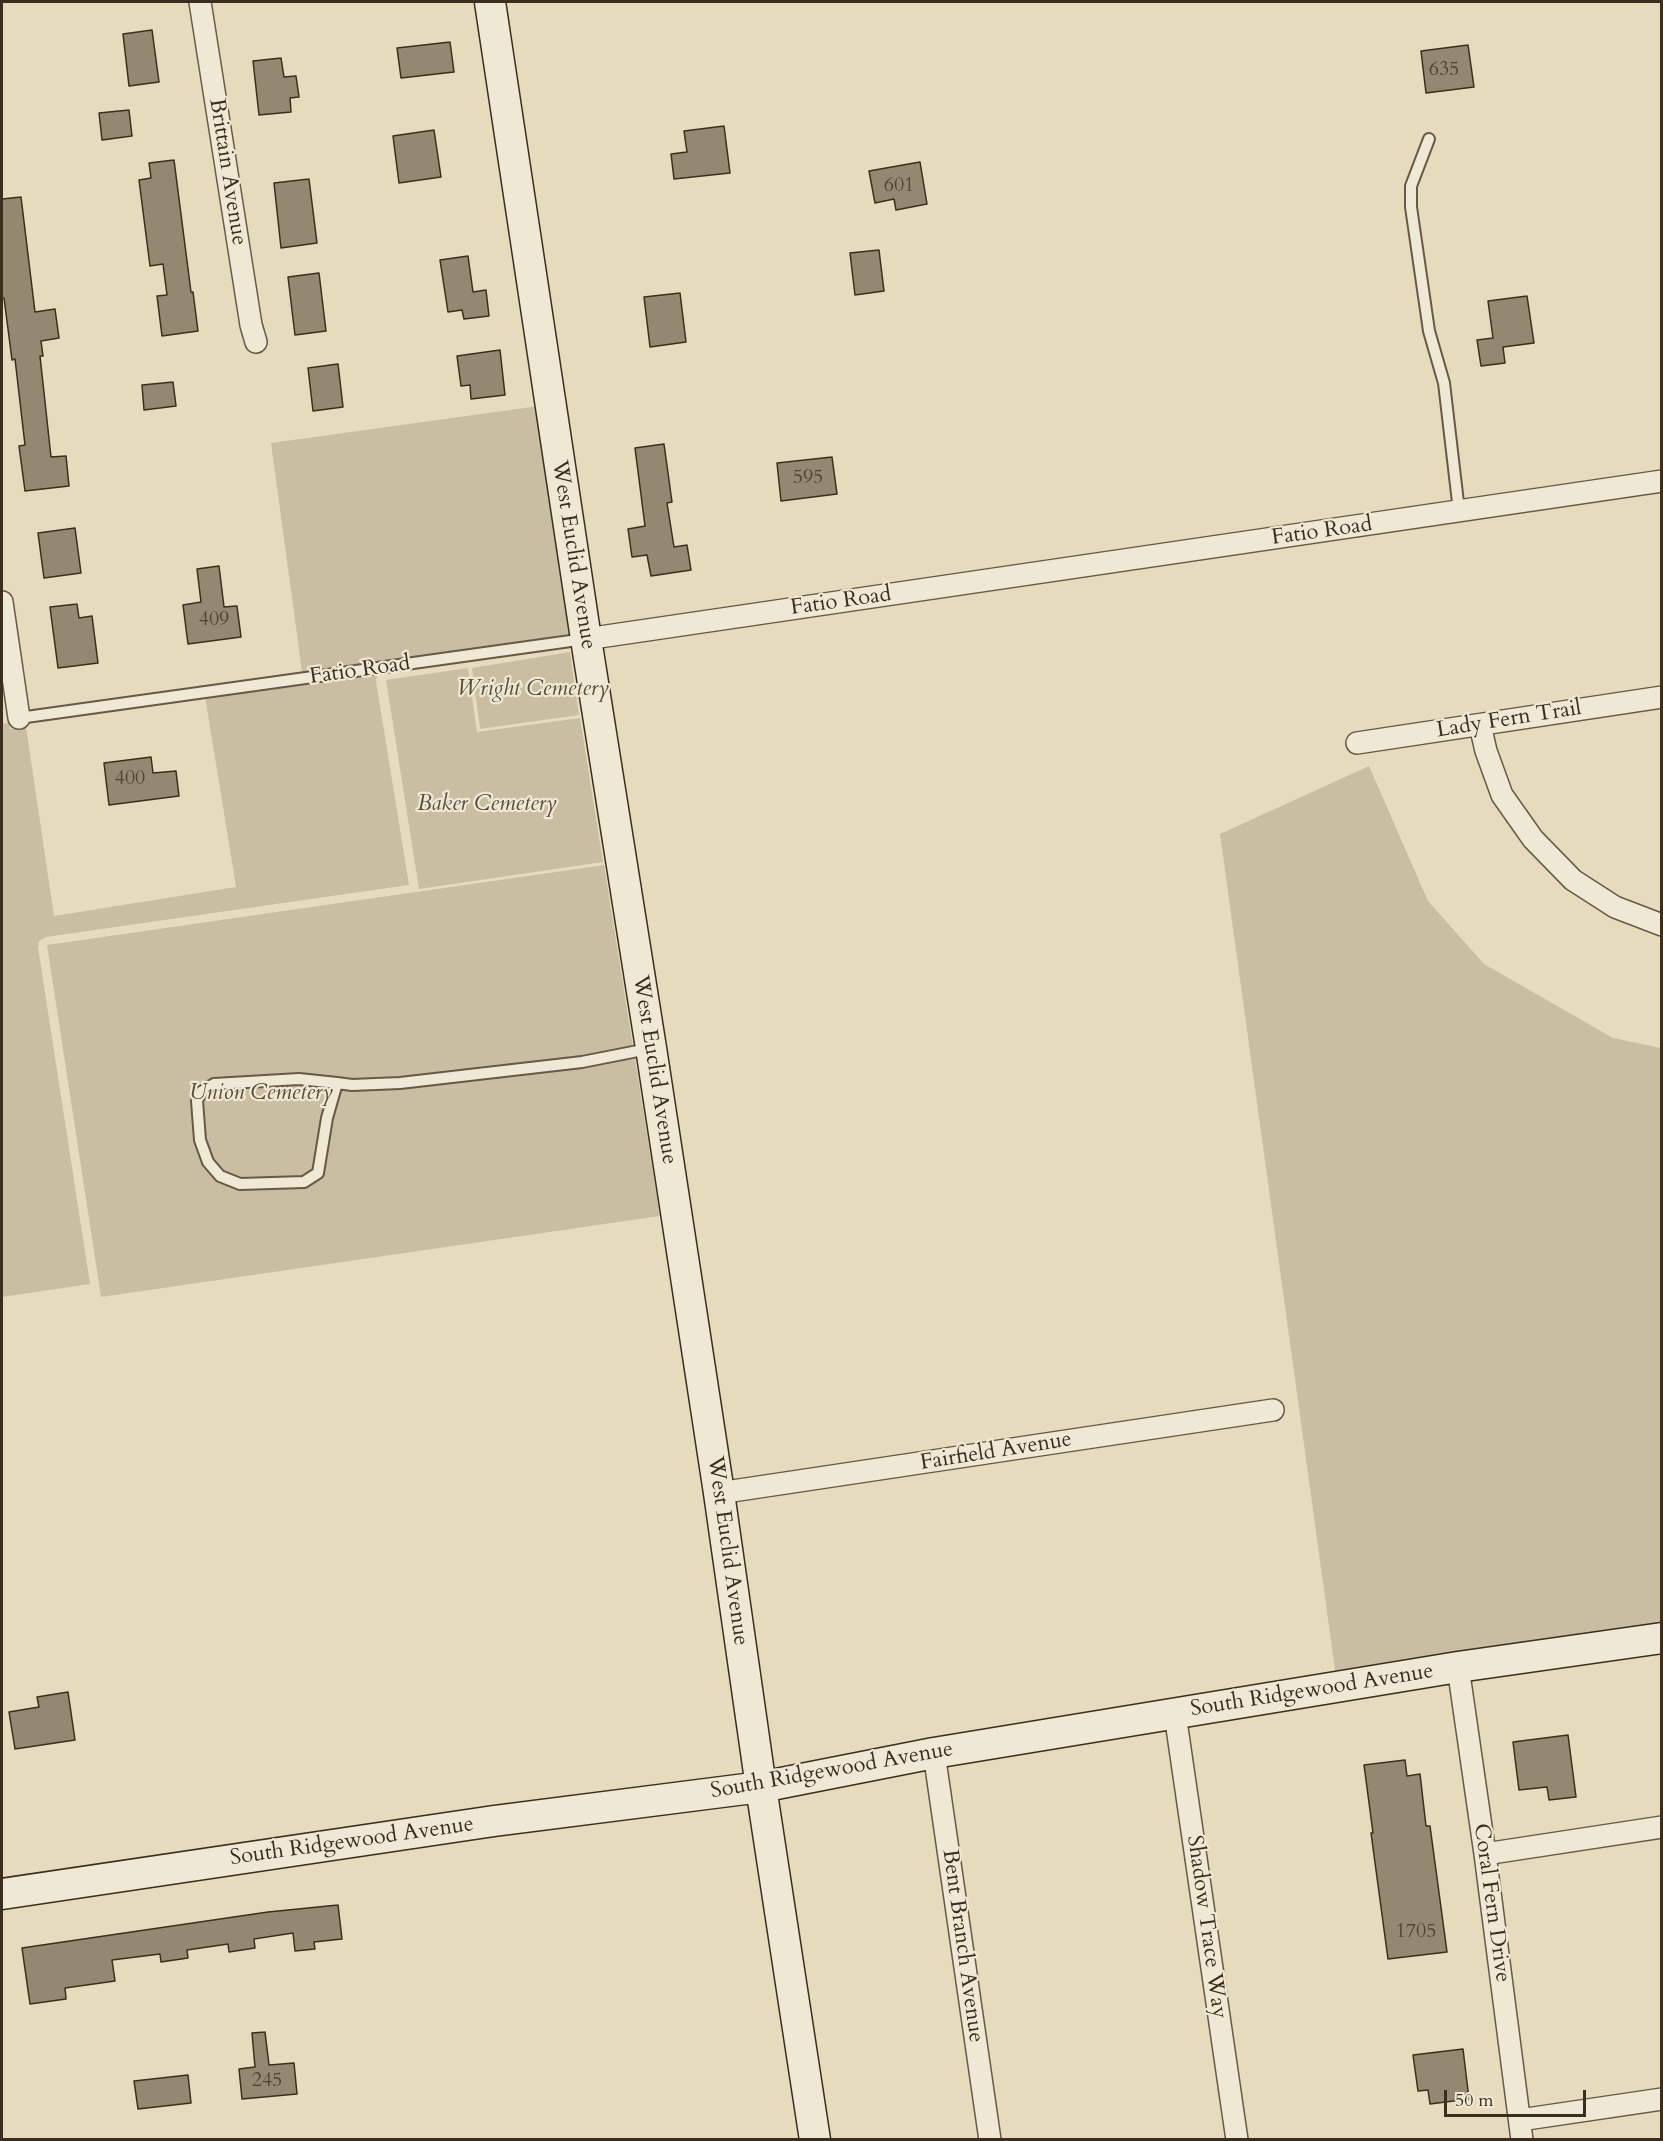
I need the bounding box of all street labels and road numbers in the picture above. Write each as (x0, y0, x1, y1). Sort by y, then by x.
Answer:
street label: Brittain Avenue (202, 97, 252, 247)
street label: West Euclid Avenue (545, 459, 601, 651)
street label: Fatio Road (1270, 512, 1374, 552)
street label: Fatio Road (789, 582, 893, 622)
street label: Fatio Road (308, 651, 412, 691)
street label: Lady Fern Trail (1435, 696, 1583, 744)
street label: West Euclid Avenue (626, 974, 682, 1166)
street label: Fairfield Avenue (918, 1427, 1074, 1477)
street label: West Euclid Avenue (701, 1455, 753, 1647)
street label: South Ridgewood Avenue (1189, 1659, 1435, 1723)
street label: South Ridgewood Avenue (709, 1737, 955, 1805)
street label: South Ridgewood Avenue (228, 1812, 476, 1872)
street label: Coral Fern Drive (1467, 1822, 1515, 1984)
street label: Shadow Trace Way (1180, 1834, 1232, 2020)
street label: Bent Branch Avenue (935, 1848, 989, 2044)

